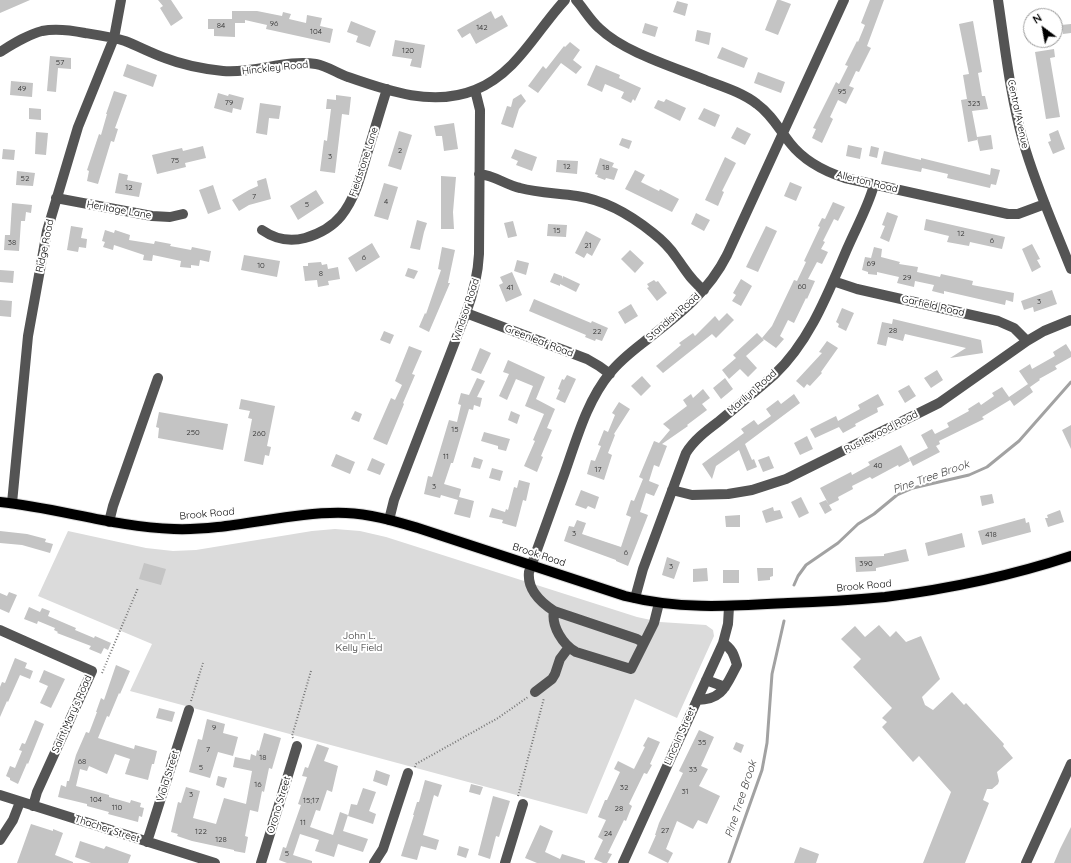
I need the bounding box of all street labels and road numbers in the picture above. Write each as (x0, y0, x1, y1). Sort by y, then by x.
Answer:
street label: Hinckley Road (241, 59, 309, 77)
street label: Central Avenue (1005, 78, 1031, 150)
street label: Fieldstone Lane (347, 126, 381, 198)
street label: Allerton Road (835, 169, 899, 195)
street label: Heritage Lane (86, 198, 152, 222)
street label: Ridge Road (34, 218, 56, 274)
street label: Windsor Road (450, 277, 482, 343)
street label: Standish Road (644, 291, 702, 343)
street label: Garfield Road (900, 293, 966, 319)
street label: Greenleaf Road (503, 322, 575, 360)
street label: Marilyn Road (725, 367, 779, 417)
street label: Rustlewood Road (842, 408, 920, 456)
street label: Brook Road (179, 506, 235, 522)
street label: Brook Road (511, 541, 567, 569)
street label: Brook Road (836, 578, 892, 594)
street label: Saint Mary's Road (49, 673, 95, 755)
street label: Lincoln Street (662, 705, 698, 767)
street label: Viola Street (154, 749, 182, 803)
street label: Orono Street (265, 775, 293, 835)
street label: Thacher Street (73, 813, 141, 845)

